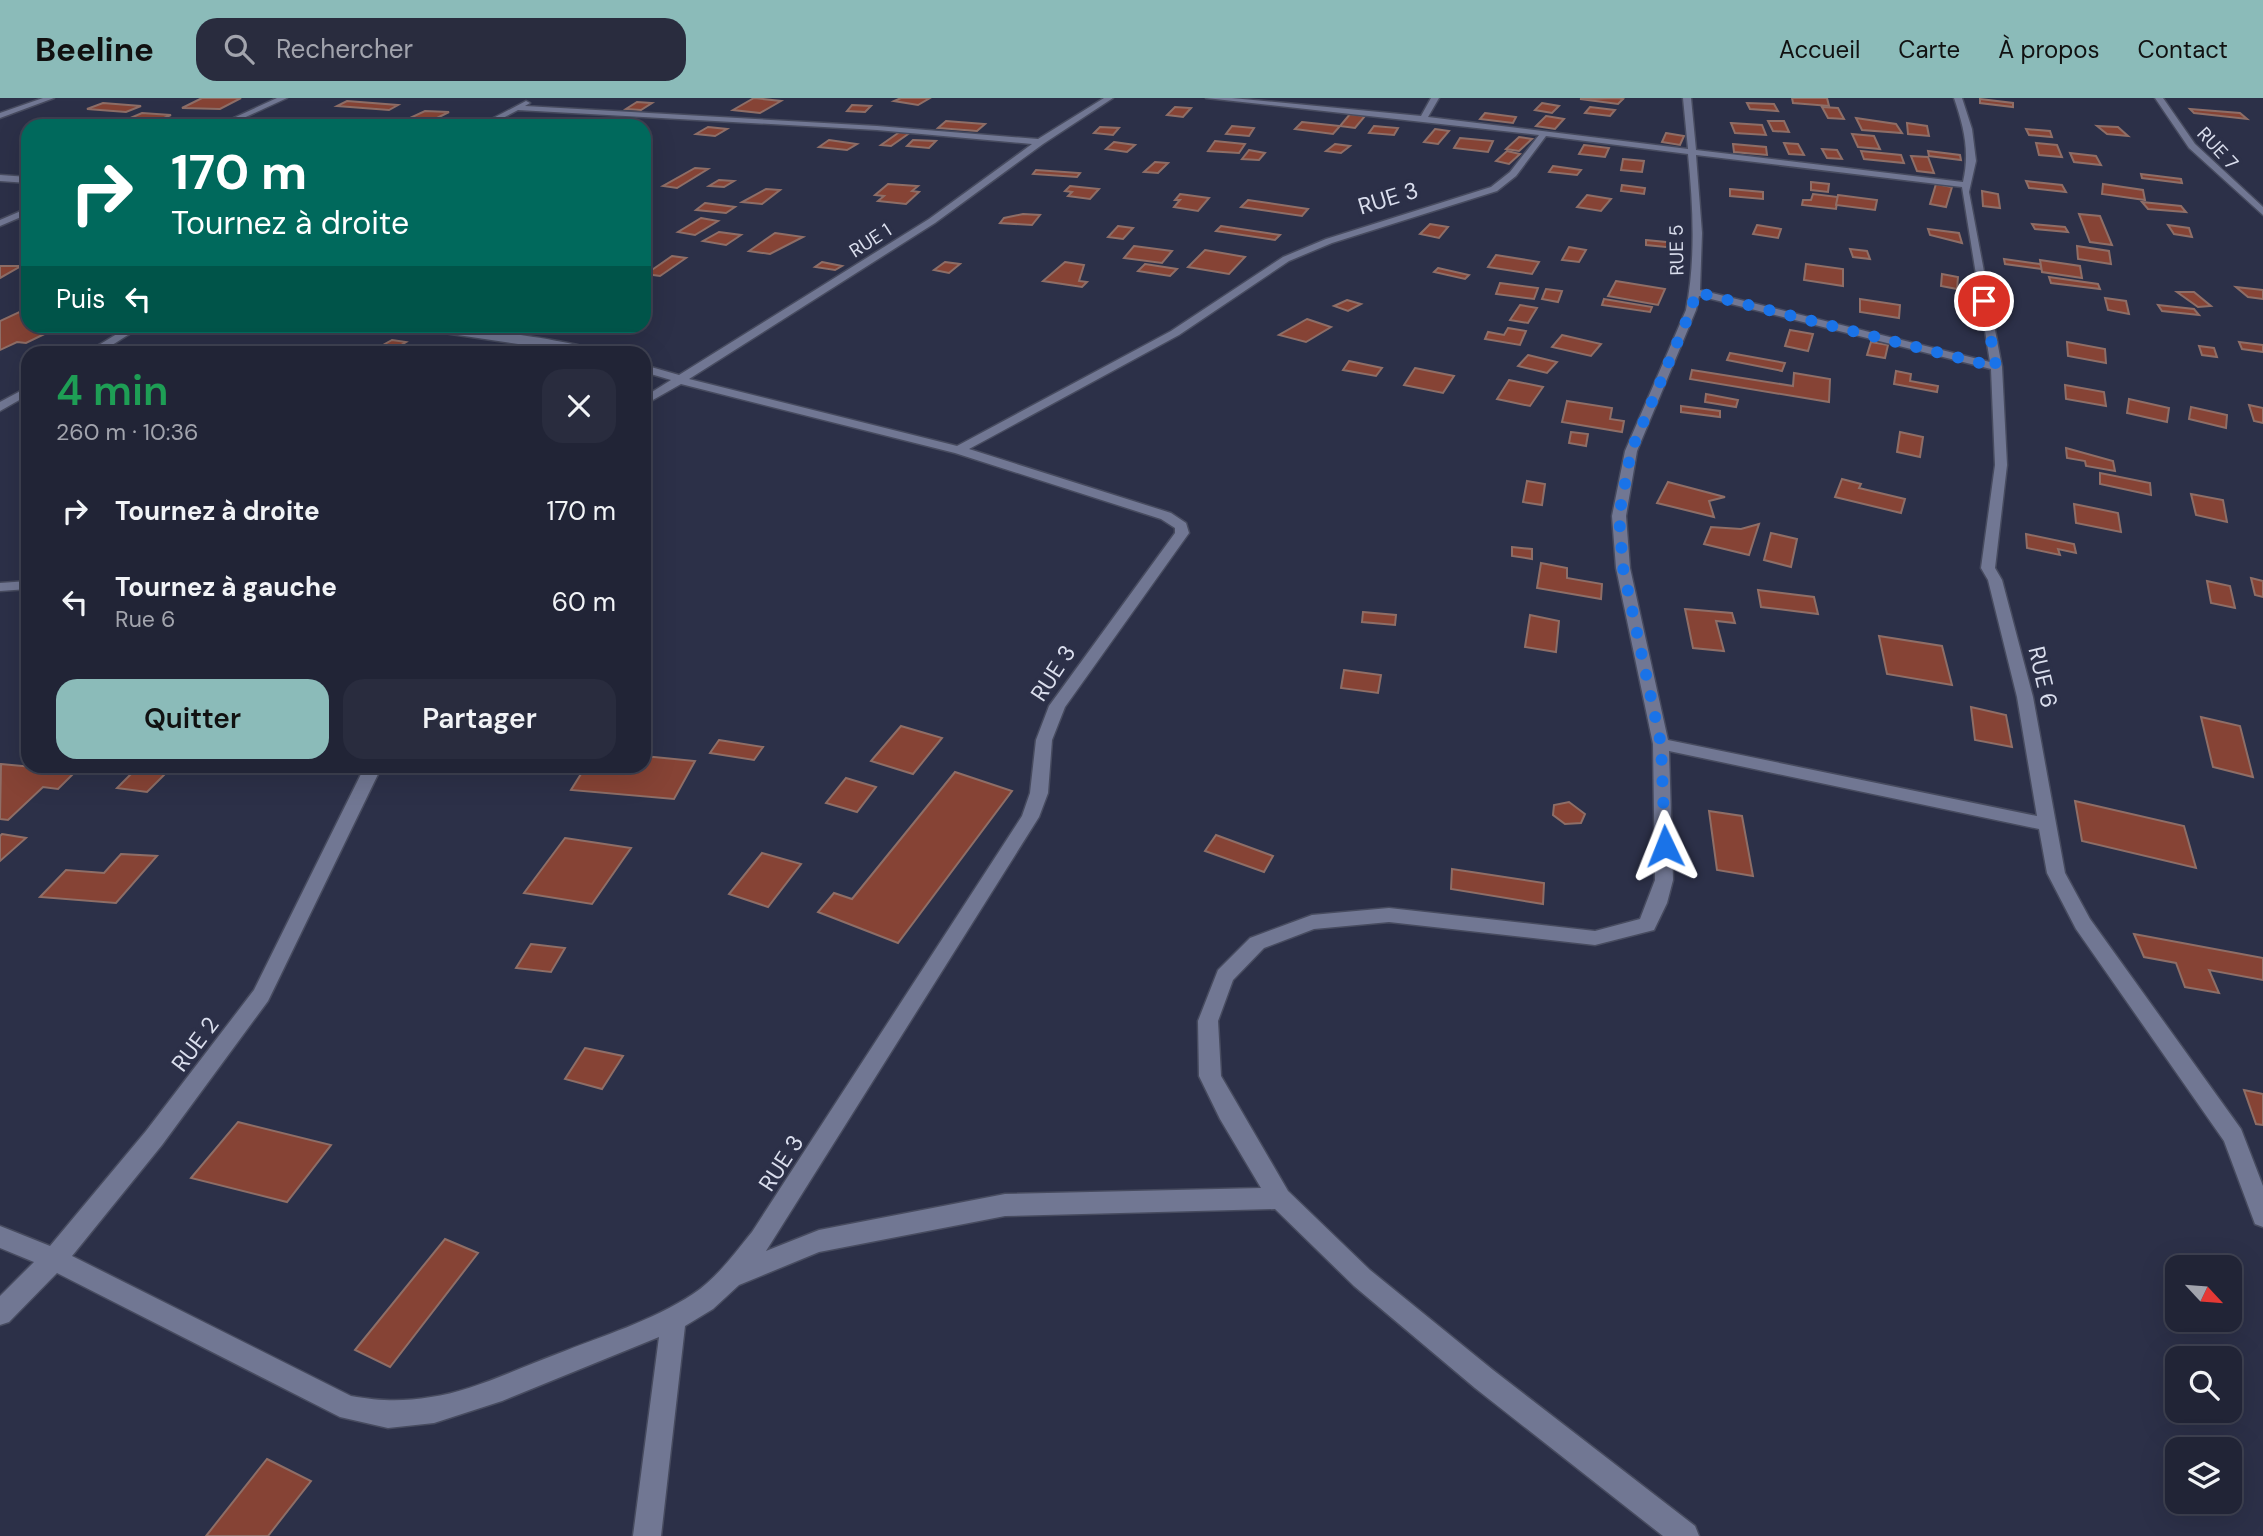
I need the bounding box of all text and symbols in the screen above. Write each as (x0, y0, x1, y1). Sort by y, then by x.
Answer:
search box (196, 18, 686, 81)
text: Beeline (35, 28, 154, 71)
icon: search (220, 30, 258, 68)
text: Rechercher (276, 32, 413, 66)
text: Accueil (1779, 34, 1860, 65)
text: Carte (1898, 34, 1960, 65)
text: À propos (1998, 34, 2100, 65)
text: Contact (2138, 34, 2228, 65)
street label: RUE 7 (2192, 122, 2244, 175)
text: 170 m (171, 140, 307, 204)
icon: right (56, 147, 147, 238)
street label: RUE 3 (1354, 175, 1422, 221)
text: Tournez à droite (171, 202, 409, 244)
street label: RUE 1 (844, 218, 896, 263)
street label: RUE 5 (1664, 224, 1689, 276)
pin (1954, 271, 2014, 331)
icon: left (119, 280, 157, 318)
text: Puis (56, 282, 105, 316)
icon: arrive (1965, 282, 2003, 320)
text: 4 min (56, 363, 168, 418)
button: close (542, 369, 616, 443)
text: 260 m · 10:36 (56, 417, 198, 447)
icon: right (56, 492, 94, 530)
text: Tournez à droite (115, 494, 320, 528)
text: 170 m (547, 494, 616, 528)
text: Tournez à gauche (115, 570, 337, 604)
icon: left (56, 583, 94, 621)
text: 60 m (552, 585, 616, 619)
text: Rue 6 (115, 604, 175, 634)
street label: RUE 3 (1024, 639, 1082, 707)
street label: RUE 6 (2021, 643, 2065, 711)
button: Quitter (56, 679, 329, 759)
button: Partager (343, 679, 616, 759)
position arrow (1628, 809, 1702, 883)
street label: RUE 2 (165, 1011, 225, 1077)
street label: RUE 3 (752, 1129, 810, 1197)
north arrow (2165, 1255, 2242, 1332)
map controls (2165, 1255, 2242, 1514)
button: search (2165, 1346, 2242, 1423)
button: layers (2165, 1437, 2242, 1514)

